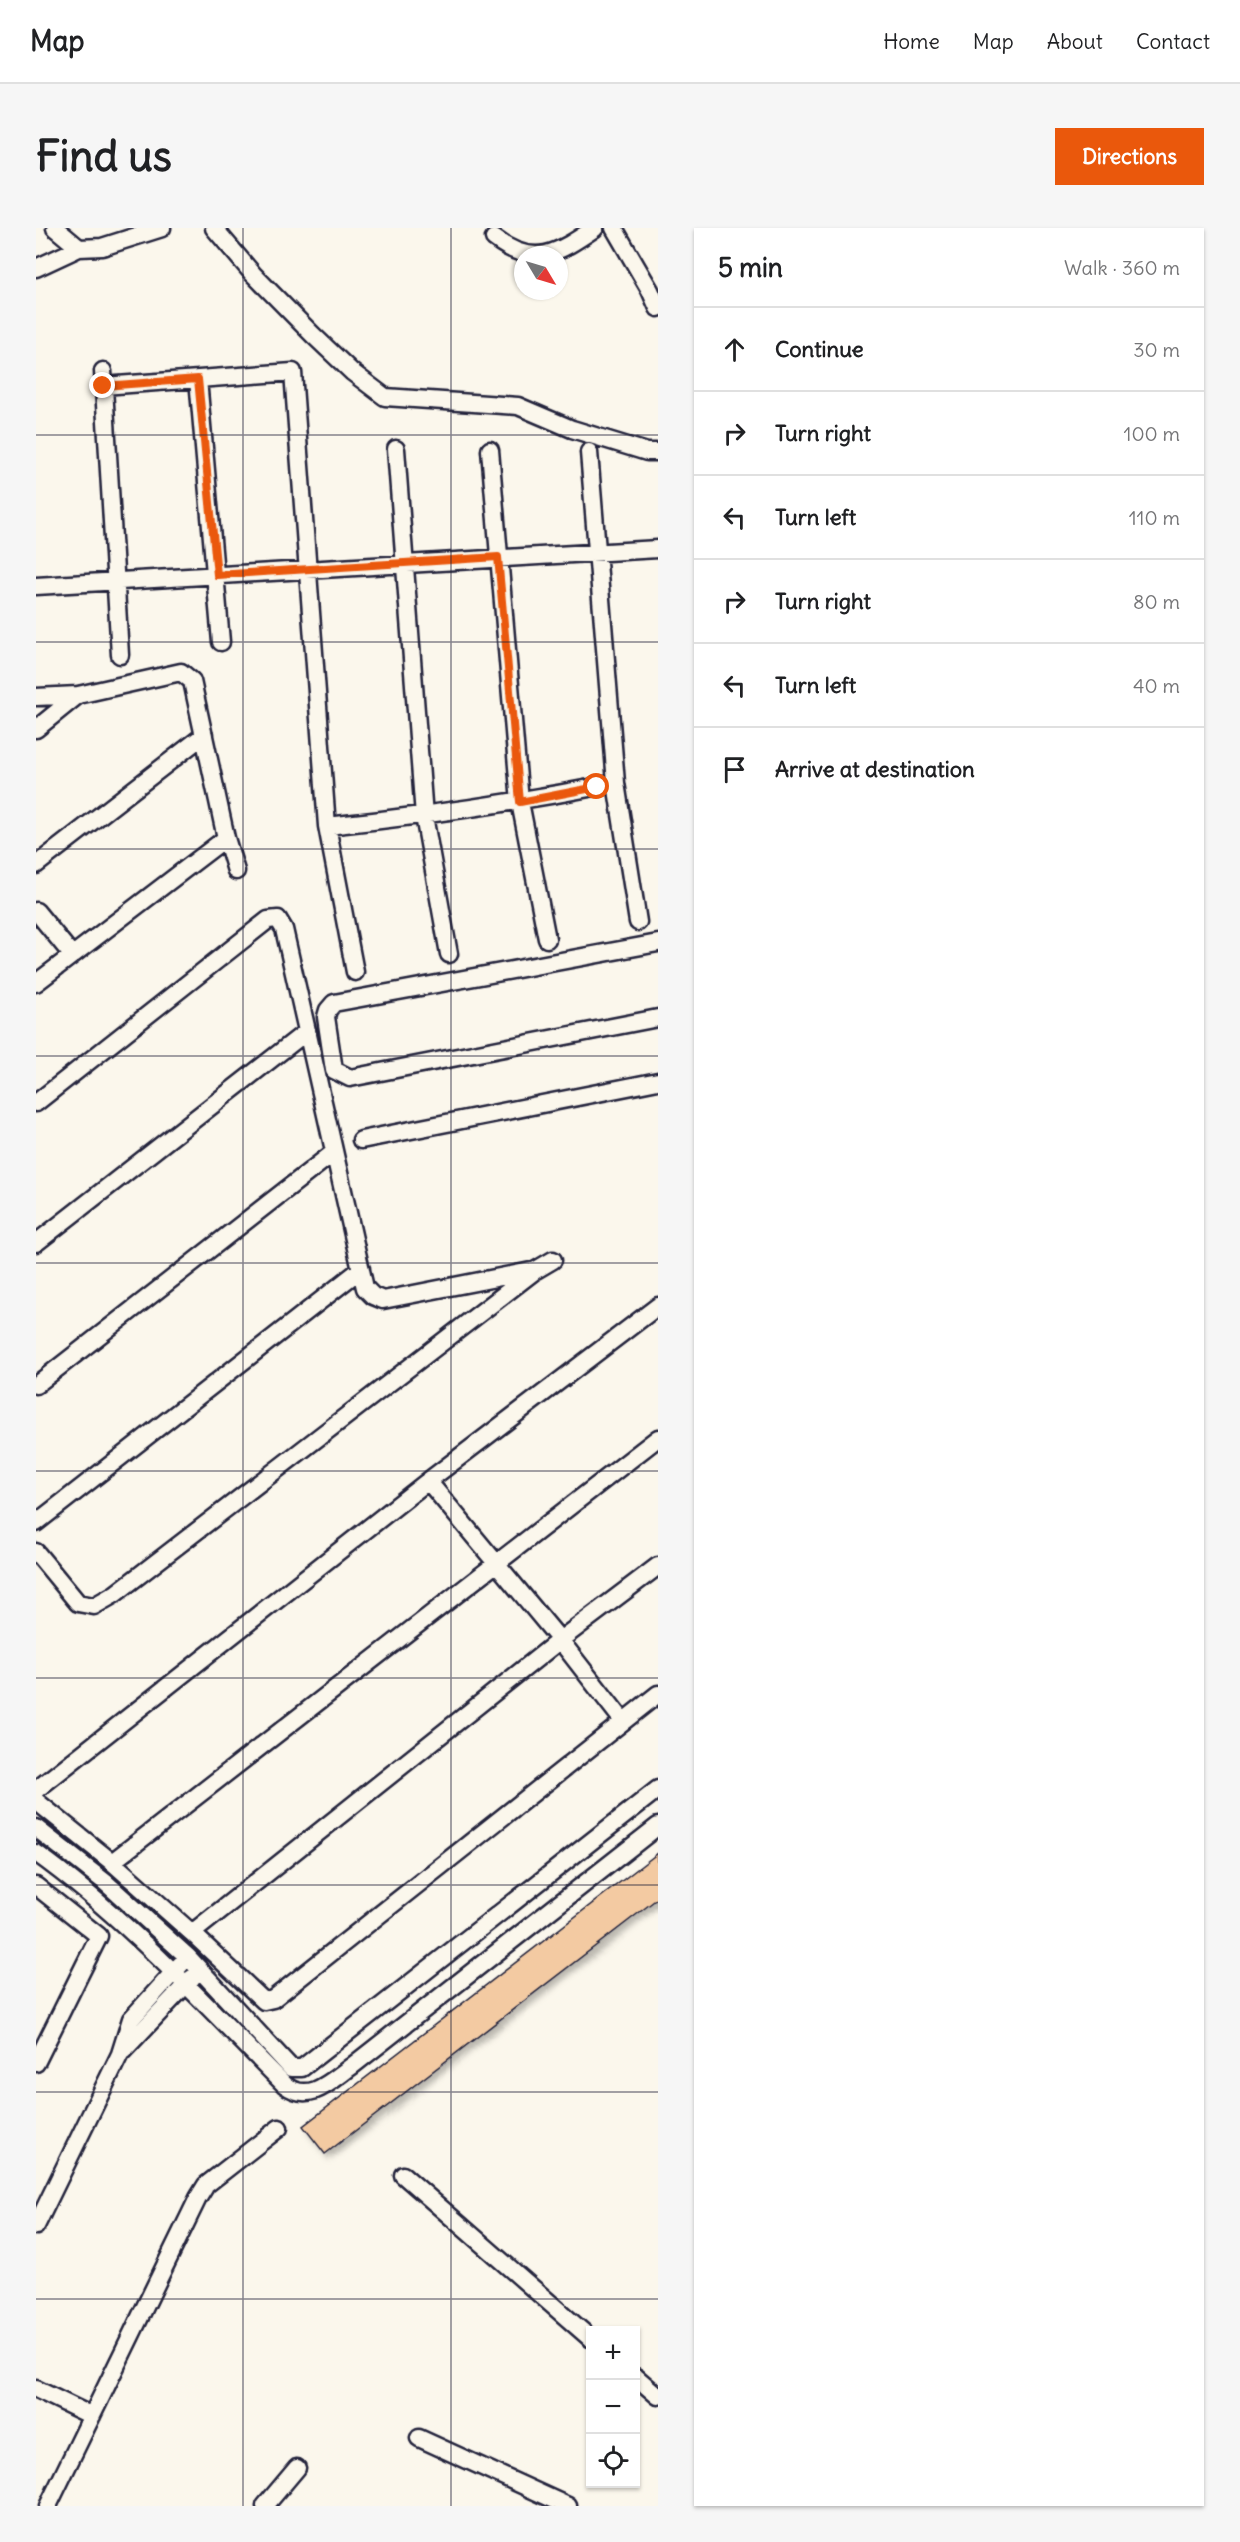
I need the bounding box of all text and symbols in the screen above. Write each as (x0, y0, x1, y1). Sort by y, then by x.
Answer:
text: Map (30, 23, 84, 59)
text: Home (883, 28, 940, 55)
text: Map (973, 28, 1014, 55)
text: About (1047, 28, 1103, 55)
text: Contact (1136, 28, 1210, 55)
button: Directions (1055, 128, 1204, 185)
text: Find us (36, 130, 172, 182)
north arrow (514, 246, 568, 300)
text: 5 min (718, 251, 783, 284)
text: Walk · 360 m (1064, 255, 1180, 280)
icon: ahead (718, 333, 751, 366)
text: Continue (775, 335, 864, 363)
text: 30 m (1133, 337, 1180, 362)
route end (89, 372, 115, 398)
icon: right (718, 417, 751, 450)
text: Turn right (775, 419, 871, 447)
text: 100 m (1123, 421, 1180, 446)
icon: left (718, 501, 751, 534)
text: Turn left (775, 503, 856, 531)
text: 110 m (1129, 505, 1180, 530)
icon: right (718, 585, 751, 618)
text: Turn right (775, 587, 871, 615)
text: 80 m (1133, 589, 1180, 614)
icon: left (718, 669, 751, 702)
text: Turn left (775, 671, 856, 699)
text: 40 m (1133, 673, 1180, 698)
icon: arrive (718, 753, 751, 786)
text: Arrive at destination (775, 755, 975, 783)
route start (583, 773, 609, 799)
map controls (586, 2326, 640, 2488)
button: + (586, 2326, 640, 2380)
button: − (586, 2380, 640, 2434)
button: locate (586, 2434, 640, 2488)

